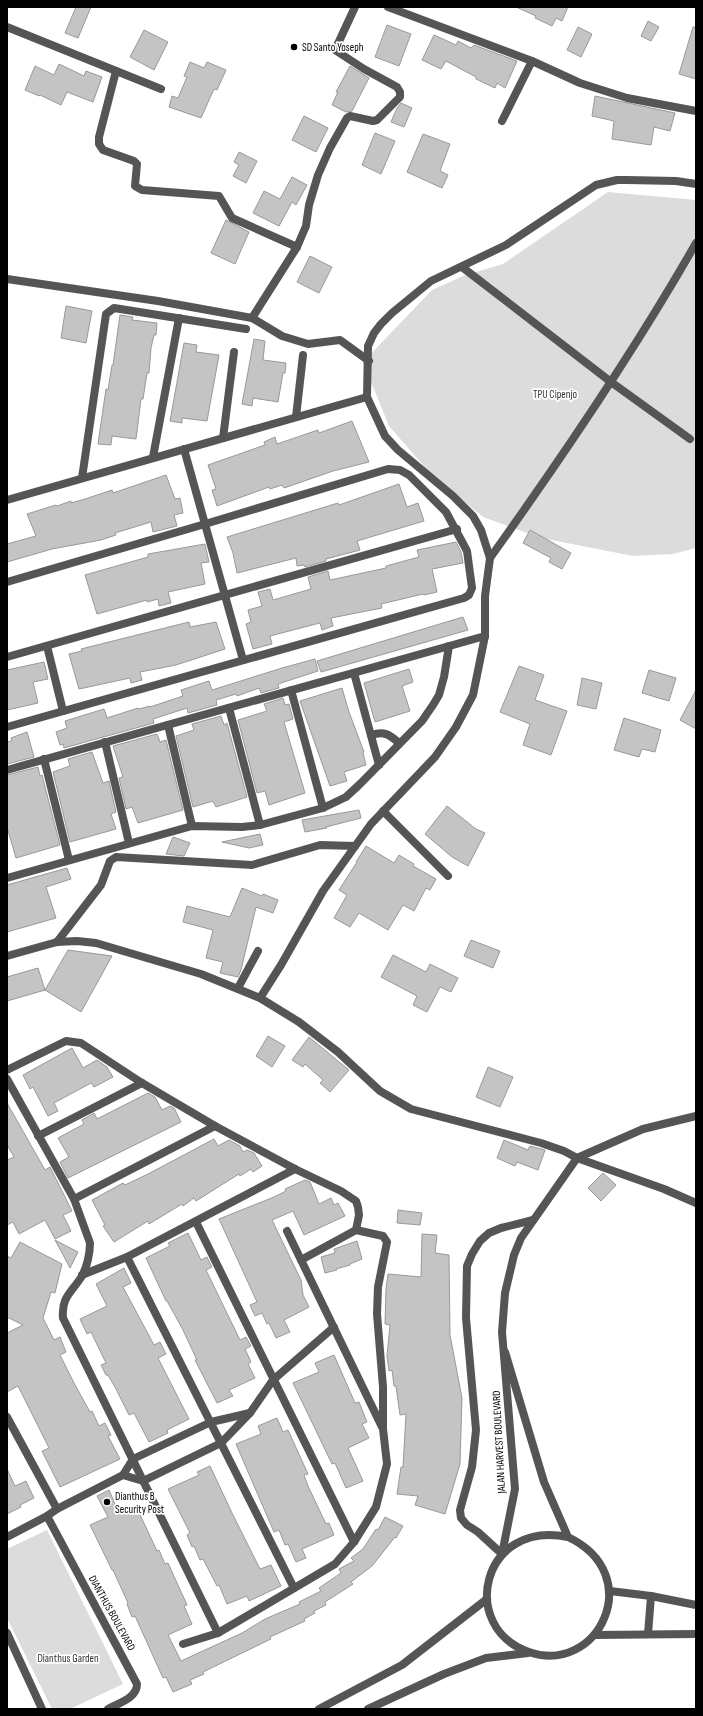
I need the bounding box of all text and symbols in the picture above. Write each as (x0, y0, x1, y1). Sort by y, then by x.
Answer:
place label: SD Santo Yoseph (302, 41, 364, 54)
marker: SD Santo Yoseph (289, 42, 299, 52)
park label: TPU Cipenjo (533, 388, 577, 401)
street label: JALAN HARVEST BOULEVARD (490, 1390, 508, 1495)
place label: Dianthus B Security Post (115, 1490, 165, 1516)
marker: Dianthus B Security Post (102, 1497, 112, 1507)
street label: DIANTHUS BOULEVARD (86, 1573, 138, 1653)
park label: Dianthus Garden (37, 1652, 99, 1665)

